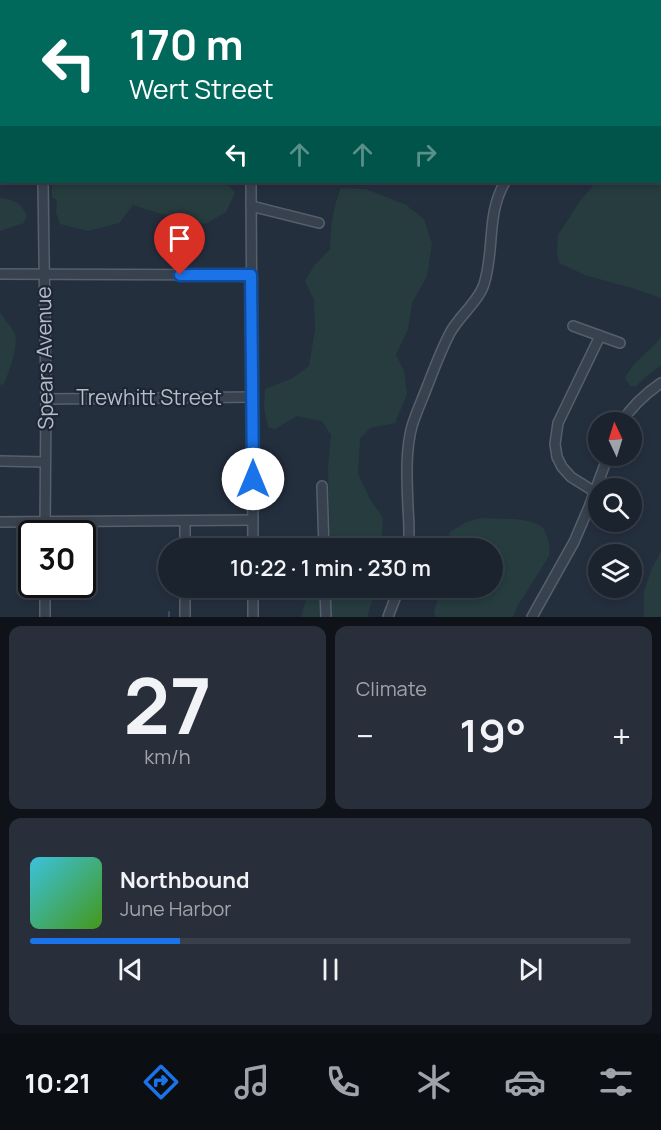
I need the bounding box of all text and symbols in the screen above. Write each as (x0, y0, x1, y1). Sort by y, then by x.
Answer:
text: 170 m (129, 15, 244, 73)
icon: left (30, 24, 108, 102)
text: Wert Street (129, 70, 274, 107)
icon: left (220, 138, 253, 171)
icon: ahead (283, 138, 316, 171)
icon: ahead (346, 138, 379, 171)
icon: right (409, 138, 442, 171)
pin (154, 213, 205, 275)
icon: arrive (163, 222, 196, 255)
street label: Spears Avenue (29, 286, 59, 430)
street label: Trewhitt Street (76, 383, 222, 411)
north arrow (588, 412, 642, 466)
map controls (588, 412, 642, 598)
position arrow (221, 447, 285, 511)
button: search (588, 478, 642, 532)
speed limit sign: 30 (18, 520, 96, 598)
button: layers (588, 544, 642, 598)
text: 10:22 · 1 min · 230 m (230, 553, 431, 583)
text: 27 (123, 651, 212, 757)
text: Climate (356, 675, 427, 702)
text: 19° (459, 704, 527, 766)
text: − (356, 713, 374, 758)
text: + (612, 713, 631, 758)
text: km/h (144, 743, 191, 770)
text: Northbound (120, 865, 250, 895)
text: June Harbor (120, 895, 232, 922)
icon: previous (114, 953, 147, 986)
icon: pause (314, 953, 347, 986)
icon: next (514, 953, 547, 986)
icon: directions (140, 1061, 182, 1103)
icon: music (231, 1061, 273, 1103)
icon: phone (322, 1061, 364, 1103)
icon: climate (413, 1061, 455, 1103)
icon: car (504, 1061, 546, 1103)
icon: filters (595, 1061, 637, 1103)
text: 10:21 (24, 1064, 91, 1101)

